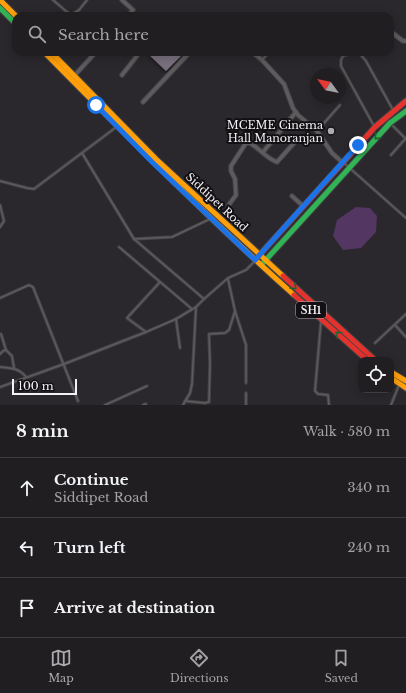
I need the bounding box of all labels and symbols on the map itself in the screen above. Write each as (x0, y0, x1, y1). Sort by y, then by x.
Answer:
north arrow (310, 68, 346, 104)
route start (87, 96, 105, 114)
place label: MCEME Cinema Hall Manoranjan (227, 118, 324, 145)
marker: MCEME Cinema Hall Manoranjan (326, 126, 336, 136)
one-way arrow (375, 132, 382, 140)
route end (349, 136, 367, 154)
street label: Siddipet Road (183, 170, 251, 235)
one-way arrow (290, 282, 297, 289)
road number: SH1 (296, 302, 326, 318)
one-way arrow (335, 331, 343, 339)
scale bar (12, 377, 77, 396)

